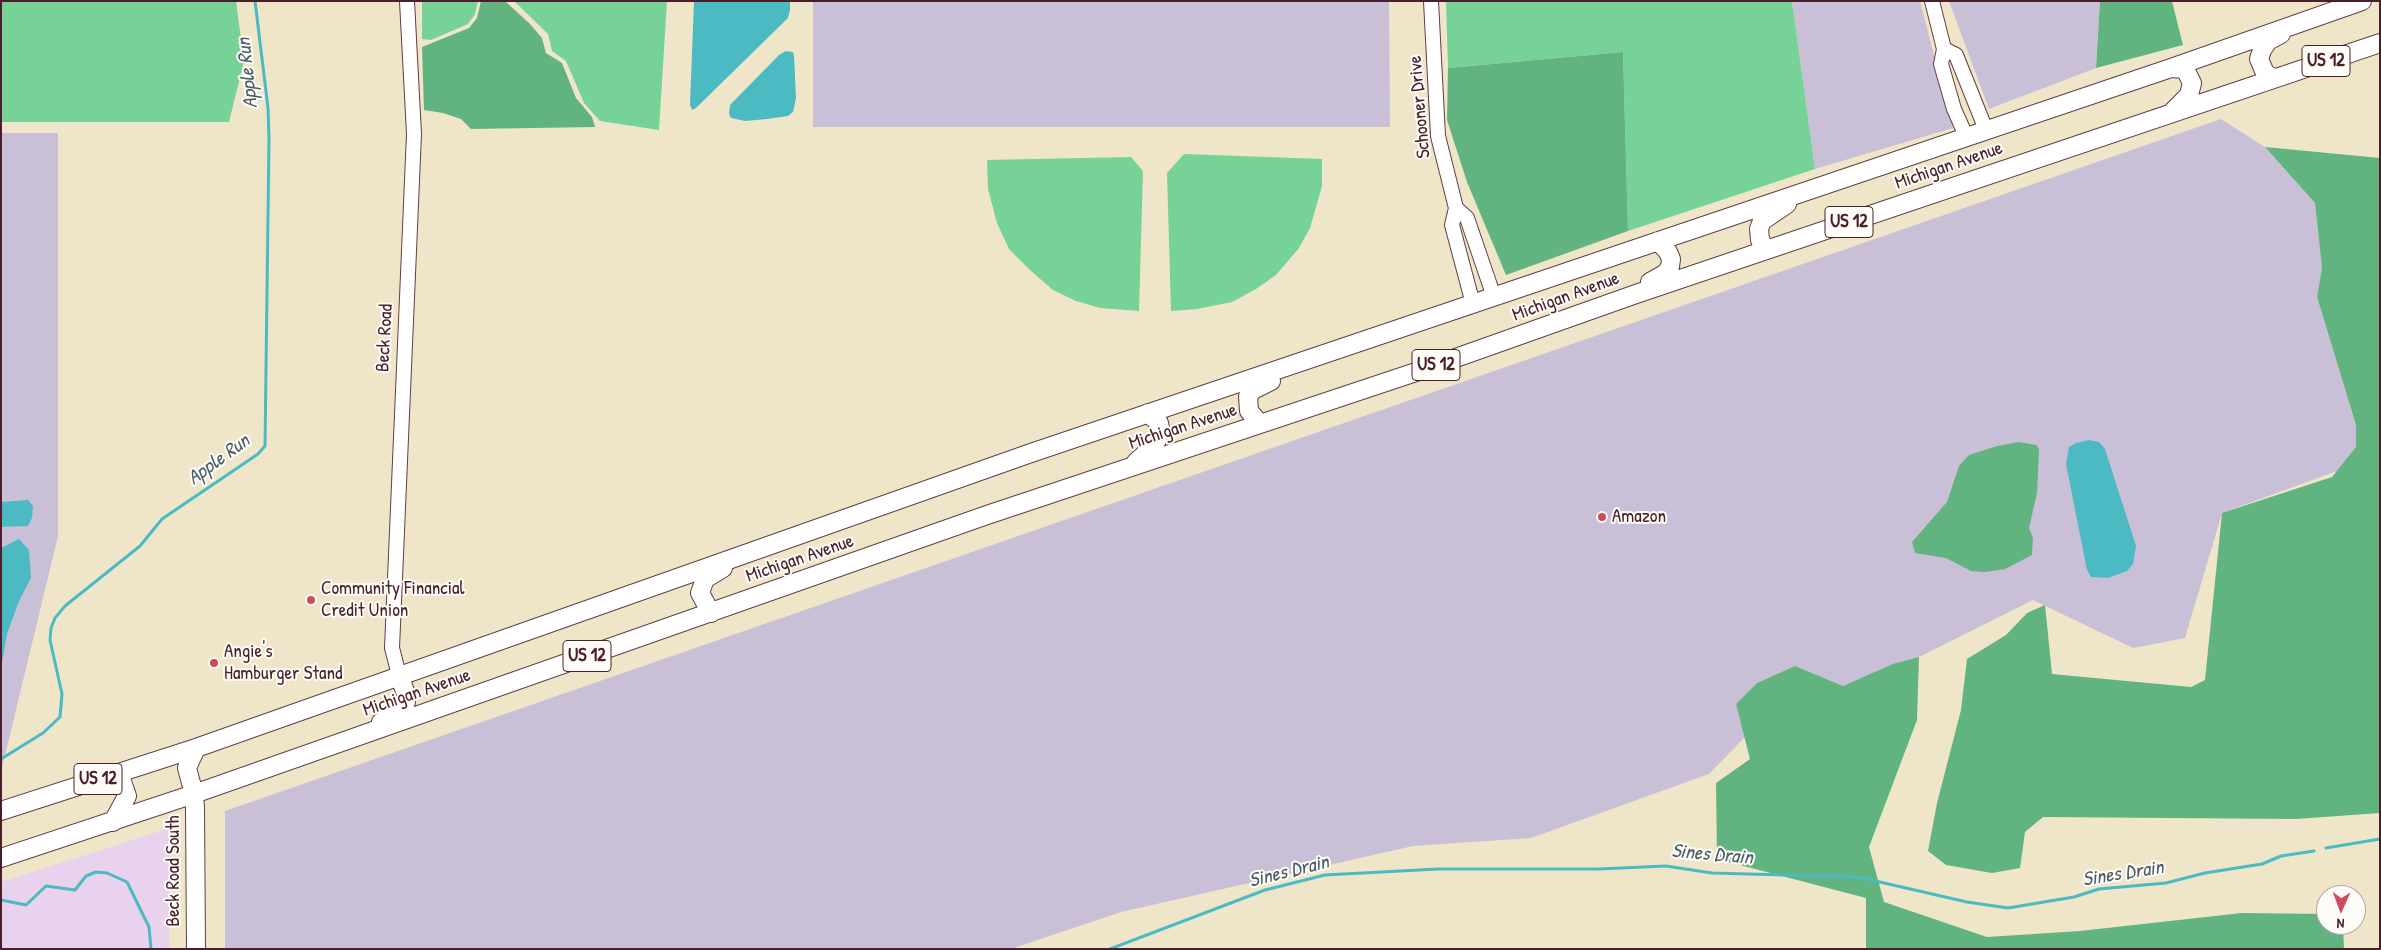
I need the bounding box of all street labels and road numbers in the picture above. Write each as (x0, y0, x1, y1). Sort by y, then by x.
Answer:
road number: US 12 (2302, 46, 2350, 76)
street label: Schooner Drive (1404, 55, 1436, 159)
street label: Michigan Avenue (1892, 137, 2006, 195)
road number: US 12 (1825, 206, 1873, 238)
street label: Michigan Avenue (1509, 267, 1623, 327)
street label: Beck Road (372, 303, 398, 373)
road number: US 12 (1412, 350, 1460, 380)
street label: Michigan Avenue (1126, 399, 1240, 455)
street label: Michigan Avenue (743, 530, 857, 588)
road number: US 12 (563, 640, 611, 671)
street label: Michigan Avenue (360, 664, 474, 722)
road number: US 12 (74, 764, 122, 794)
street label: Beck Road South (163, 816, 185, 926)

